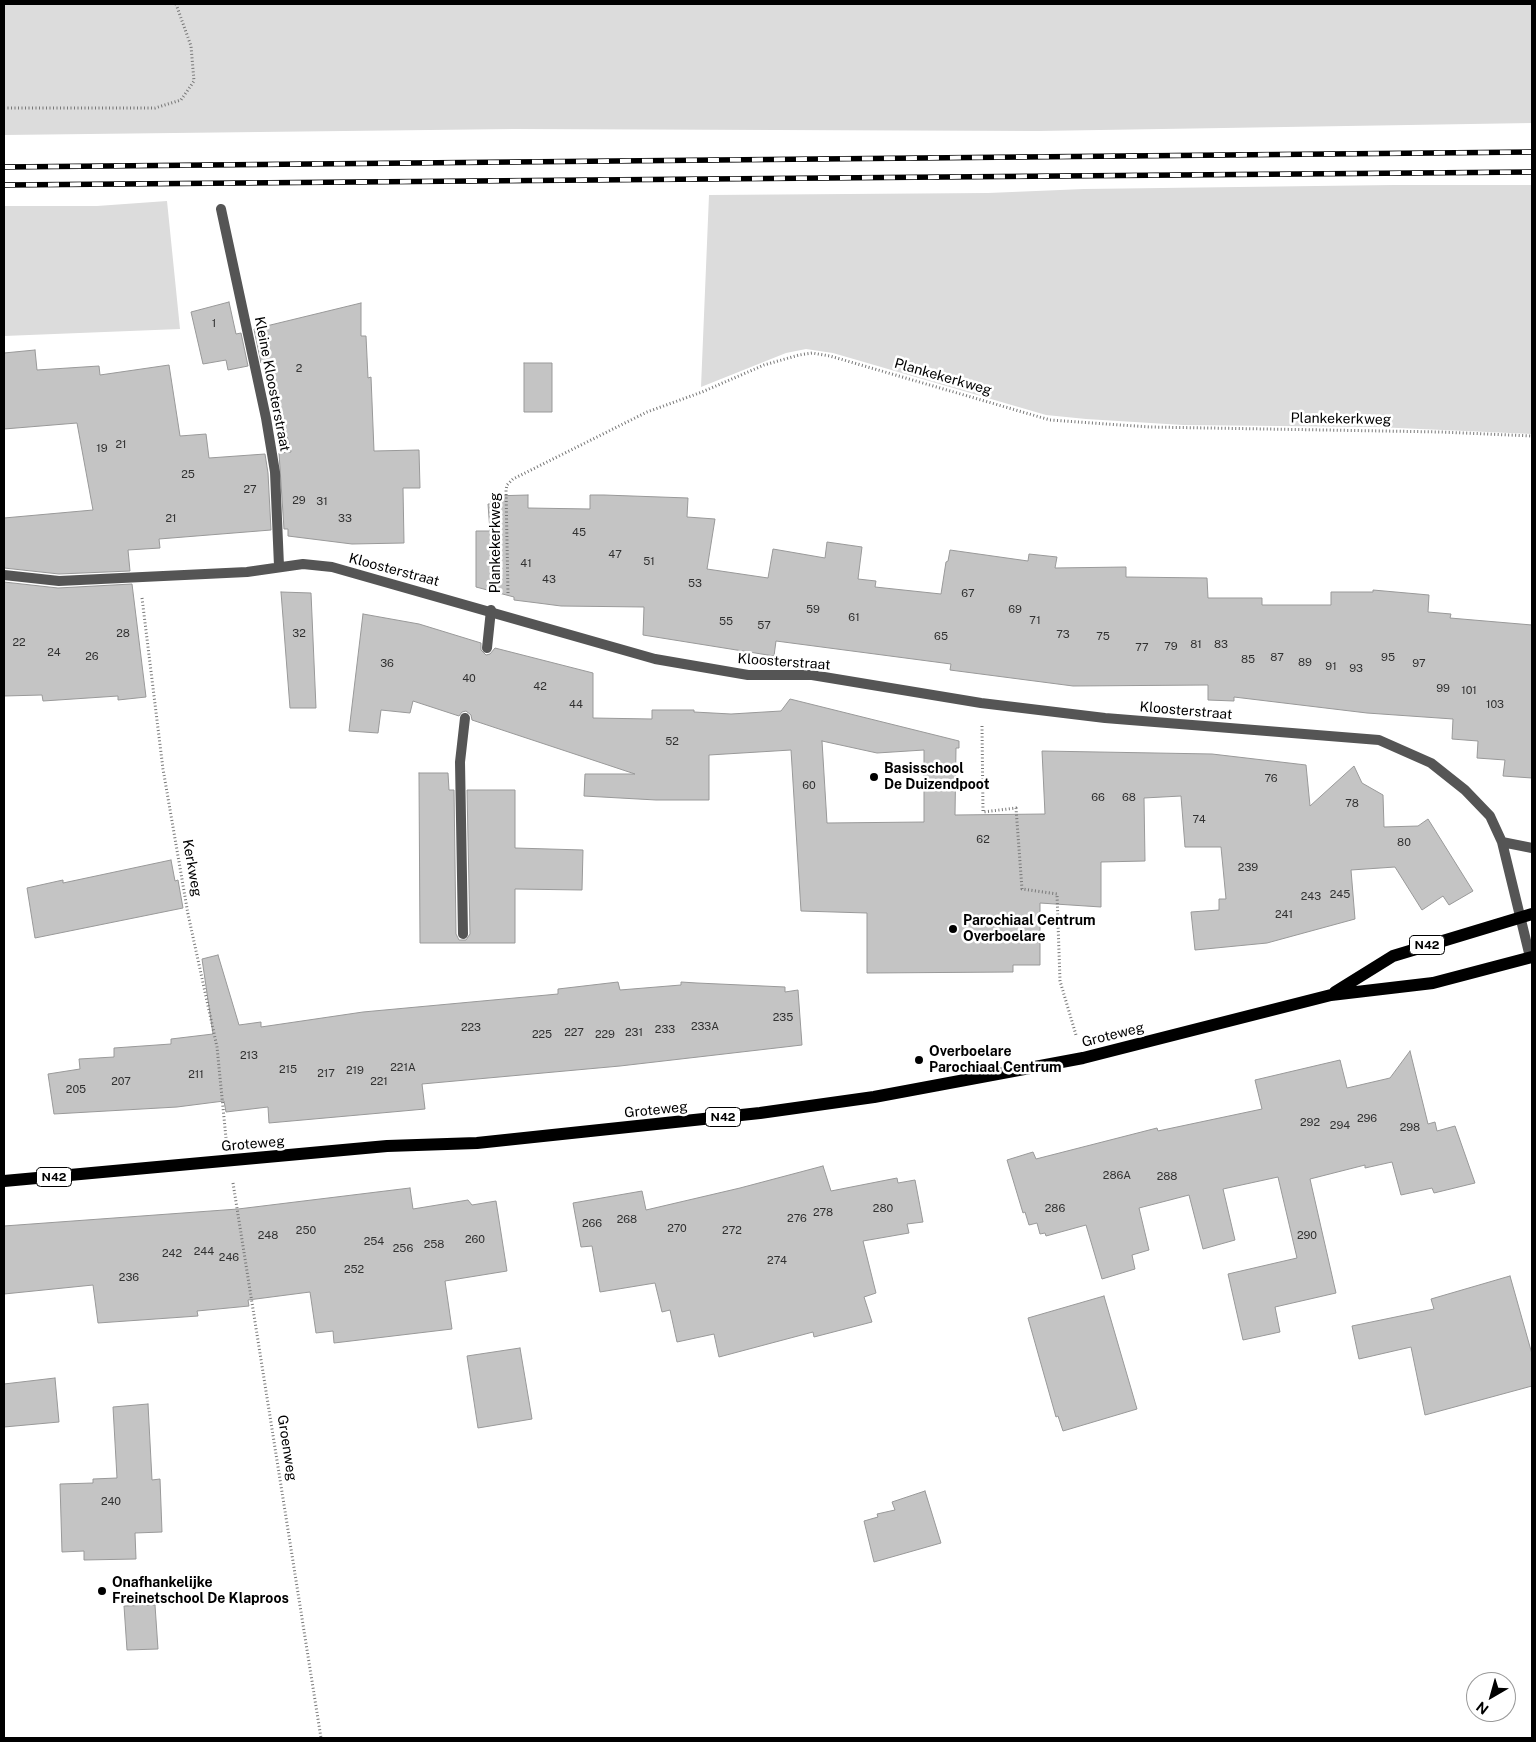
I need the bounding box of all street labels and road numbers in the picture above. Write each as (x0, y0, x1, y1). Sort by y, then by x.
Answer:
street label: Kleine Kloosterstraat (251, 315, 293, 453)
street label: Plankekerkweg (892, 355, 994, 399)
street label: Plankekerkweg (1290, 410, 1392, 428)
street label: Plankekerkweg (488, 493, 504, 593)
street label: Kloosterstraat (347, 550, 441, 590)
street label: Kloosterstraat (737, 650, 831, 674)
street label: Kloosterstraat (1139, 699, 1233, 723)
street label: Kerkweg (179, 838, 205, 898)
road number: N42 (1410, 936, 1444, 954)
street label: Groteweg (1080, 1019, 1146, 1051)
street label: Groteweg (623, 1098, 689, 1122)
road number: N42 (706, 1108, 740, 1126)
street label: Groteweg (221, 1133, 285, 1155)
road number: N42 (36, 1168, 72, 1186)
street label: Groenweg (273, 1414, 301, 1482)

